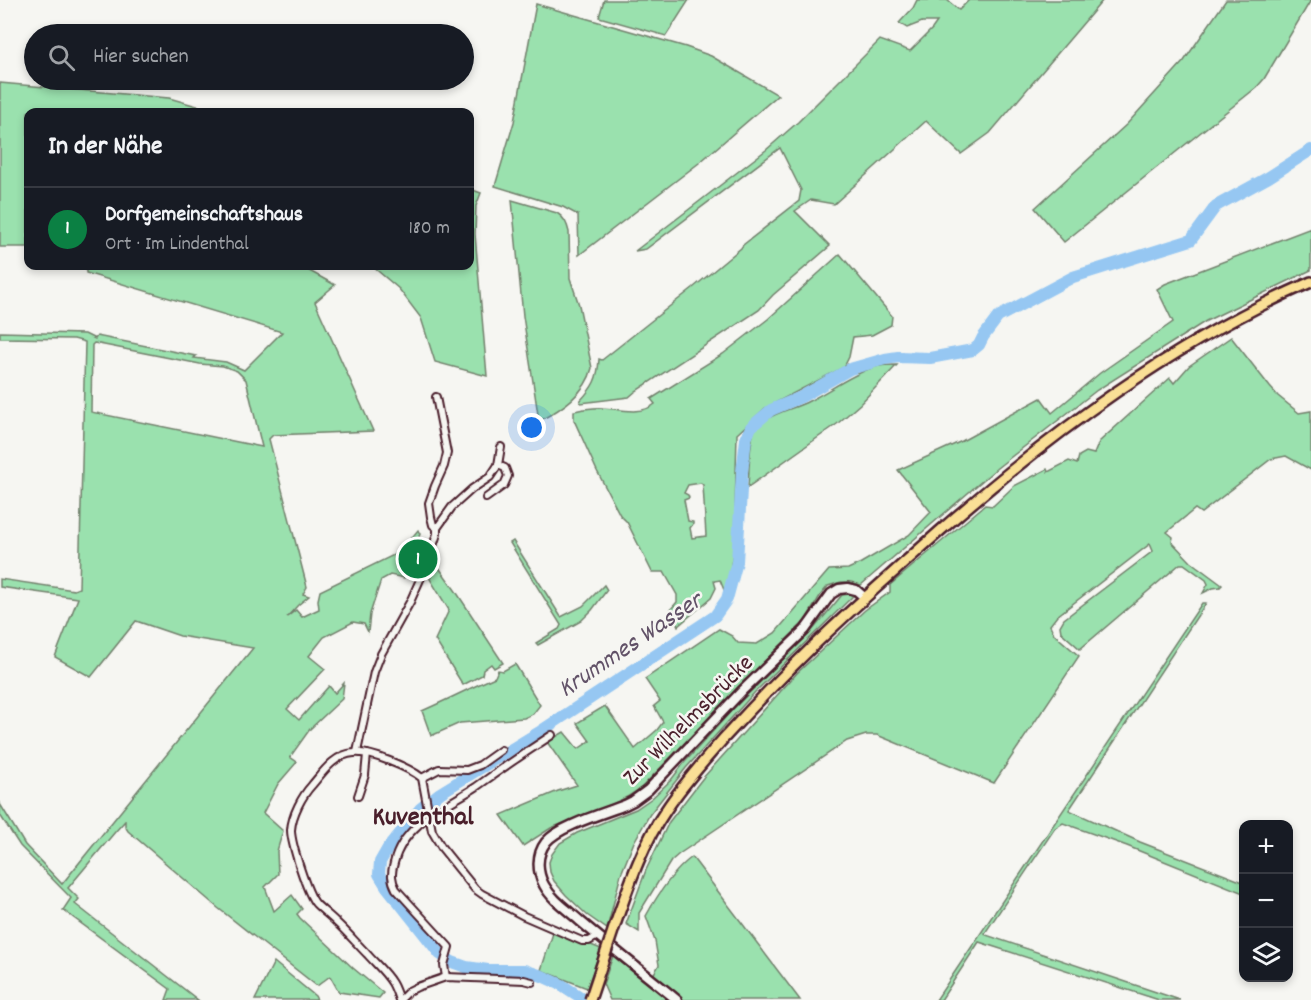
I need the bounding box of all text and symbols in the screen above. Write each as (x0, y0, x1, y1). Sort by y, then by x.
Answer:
search box (24, 24, 474, 90)
icon: search (45, 41, 78, 74)
text: Hier suchen (93, 42, 189, 73)
text: In der Nähe (48, 129, 162, 166)
text: Dorfgemeinschaftshaus (105, 200, 303, 231)
text: 1 (65, 215, 70, 243)
text: 180 m (408, 215, 450, 243)
text: Ort · Im Lindenthal (105, 231, 249, 259)
your location (517, 413, 546, 442)
pin: 1 (398, 536, 438, 582)
water label: Krummes Wasser (551, 582, 713, 708)
street label: Zur Wilhelmsbrücke (616, 648, 762, 794)
district label: Kuventhal (372, 799, 474, 838)
map controls (1239, 820, 1293, 982)
button: + (1239, 820, 1293, 874)
button: − (1239, 874, 1293, 928)
button: layers (1239, 928, 1293, 982)

